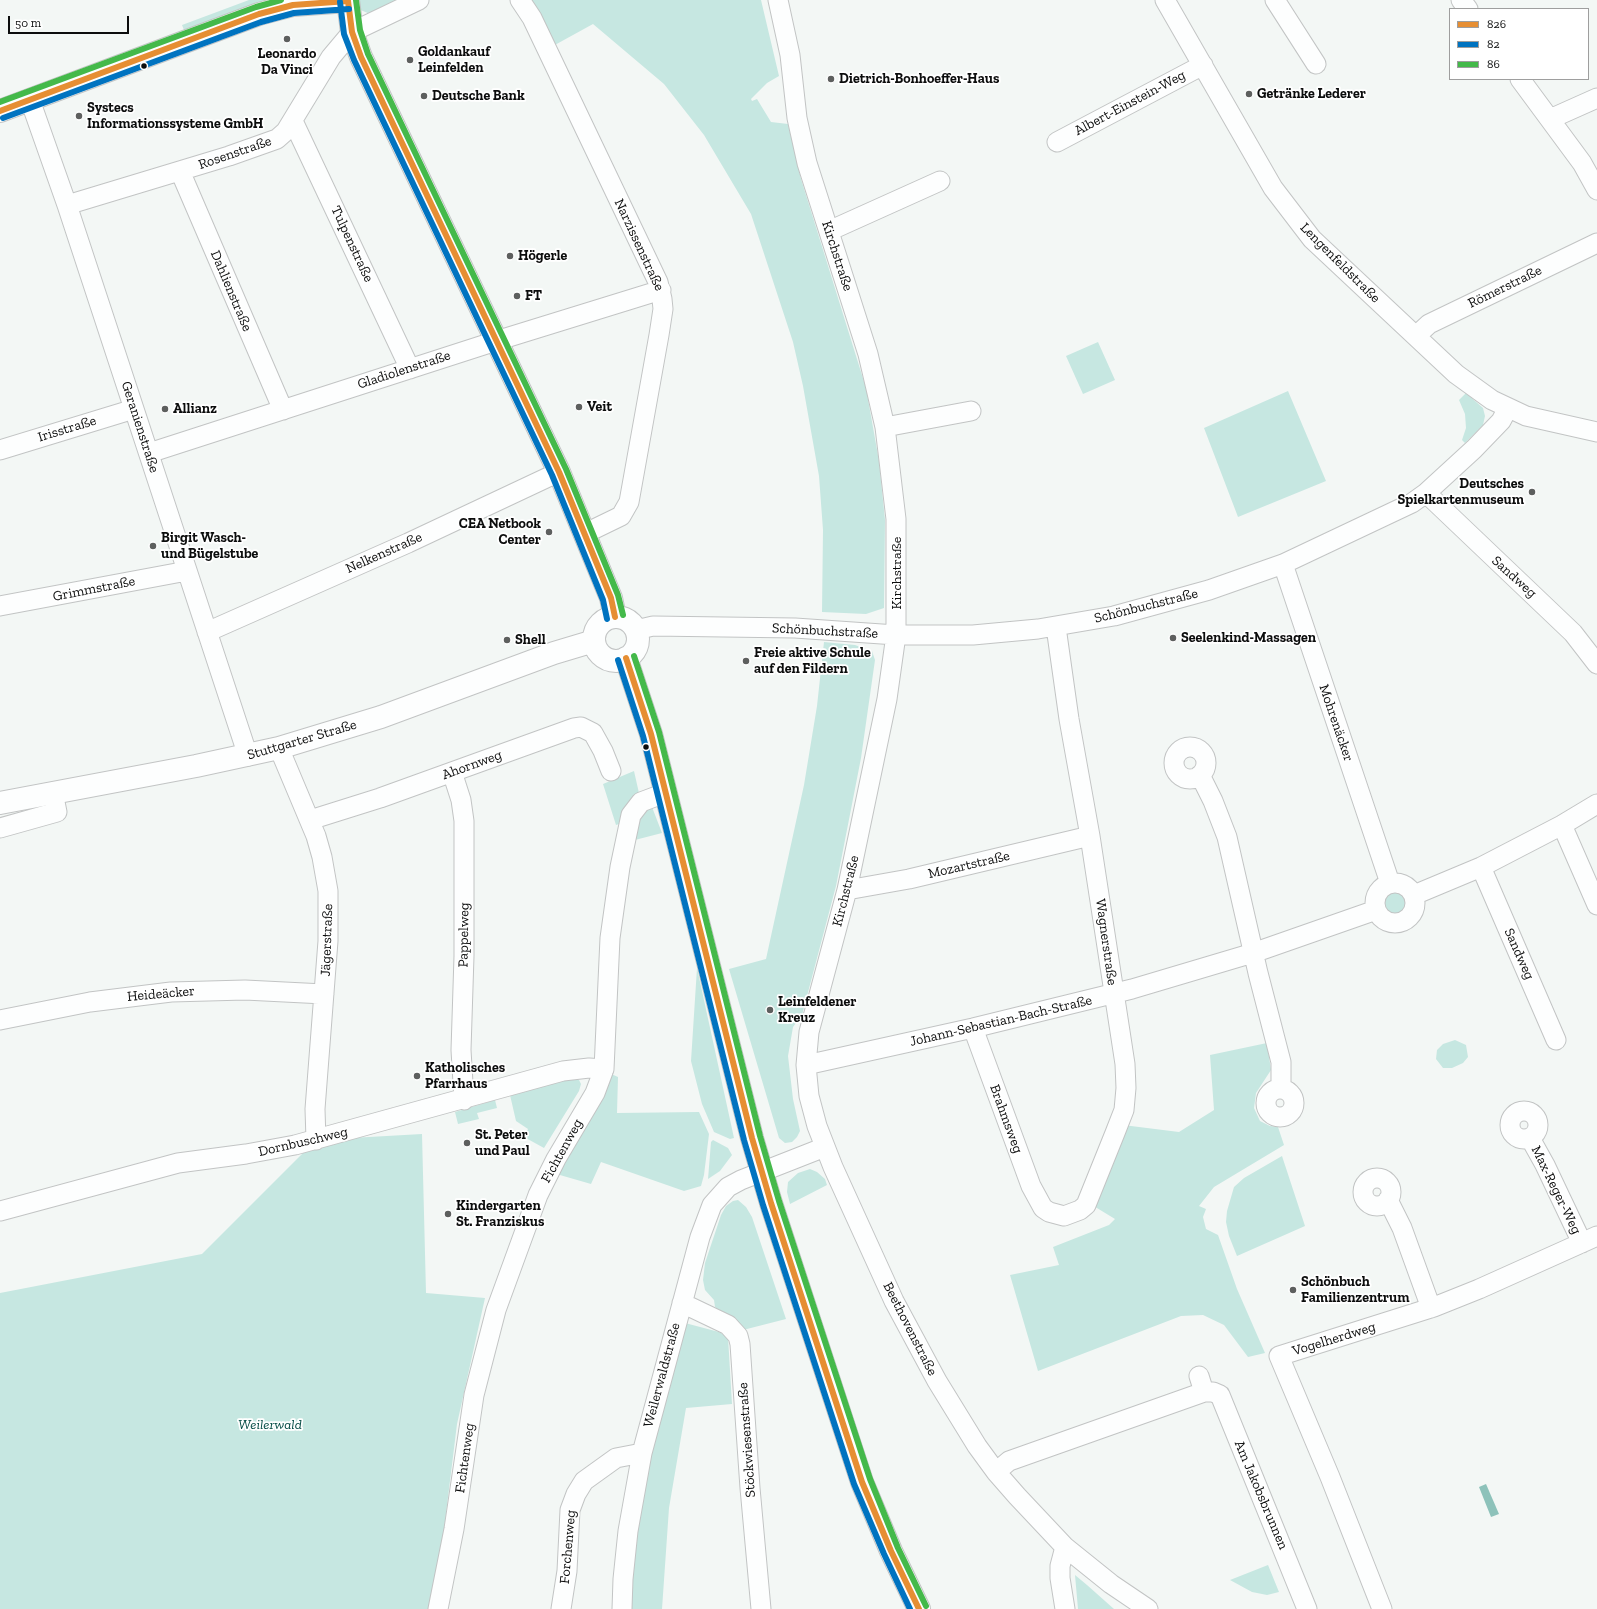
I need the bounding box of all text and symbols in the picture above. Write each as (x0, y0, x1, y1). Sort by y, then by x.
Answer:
scale bar (10, 8, 131, 34)
legend (1449, 8, 1589, 80)
text: 50 m (15, 16, 41, 30)
text: 826 (1487, 17, 1506, 31)
marker: Leonardo Da Vinci (282, 34, 292, 44)
text: 82 (1487, 37, 1500, 51)
place label: Goldankauf Leinfelden (418, 44, 490, 76)
place label: Leonardo Da Vinci (258, 46, 316, 78)
marker: Goldankauf Leinfelden (405, 55, 415, 65)
text: 86 (1487, 57, 1500, 71)
unlabelled marker (139, 61, 149, 71)
street label: Albert-Einstein-Weg (1072, 67, 1188, 139)
place label: Dietrich-Bonhoeffer-Haus (839, 71, 999, 87)
marker: Dietrich-Bonhoeffer-Haus (826, 74, 836, 84)
place label: Getränke Lederer (1257, 86, 1366, 102)
place label: Deutsche Bank (432, 88, 525, 104)
marker: Getränke Lederer (1244, 89, 1254, 99)
marker: Deutsche Bank (419, 91, 429, 101)
place label: Systecs Informationssysteme GmbH (87, 100, 263, 132)
marker: Systecs Informationssysteme GmbH (74, 111, 84, 121)
street label: Rosenstraße (196, 133, 274, 173)
street label: Narzissenstraße (610, 196, 668, 294)
street label: Tulpenstraße (327, 203, 377, 285)
street label: Kirchstraße (818, 219, 856, 293)
street label: Lengenfeldstraße (1296, 219, 1384, 307)
street label: Dahlienstraße (206, 248, 256, 334)
place label: Högerle (518, 248, 567, 264)
marker: Högerle (505, 251, 515, 261)
street label: Römerstraße (1465, 262, 1545, 312)
place label: FT (525, 288, 542, 304)
marker: FT (512, 291, 522, 301)
street label: Gladiolenstraße (355, 347, 453, 393)
street label: Geranienstraße (117, 379, 163, 475)
place label: Veit (587, 399, 612, 415)
place label: Allianz (173, 401, 217, 417)
marker: Veit (574, 402, 584, 412)
marker: Allianz (160, 404, 170, 414)
street label: Irisstraße (36, 412, 98, 446)
place label: Deutsches Spielkartenmuseum (1398, 476, 1524, 508)
marker: Deutsches Spielkartenmuseum (1527, 487, 1537, 497)
place label: CEA Netbook Center (459, 516, 541, 548)
marker: CEA Netbook Center (544, 527, 554, 537)
street label: Nelkenstraße (343, 529, 425, 577)
place label: Birgit Wasch- und Bügelstube (161, 530, 258, 562)
street label: Kirchstraße (889, 537, 905, 609)
marker: Birgit Wasch- und Bügelstube (148, 541, 158, 551)
street label: Sandweg (1488, 552, 1540, 602)
street label: Grimmstraße (52, 573, 136, 605)
street label: Schönbuchstraße (1092, 585, 1200, 627)
street label: Schönbuchstraße (771, 620, 879, 642)
place label: Seelenkind-Massagen (1181, 630, 1316, 646)
place label: Shell (515, 632, 546, 648)
marker: Seelenkind-Massagen (1168, 633, 1178, 643)
marker: Shell (502, 635, 512, 645)
place label: Freie aktive Schule auf den Fildern (754, 645, 871, 678)
marker: Freie aktive Schule auf den Fildern (741, 656, 751, 666)
street label: Mohrenäcker (1315, 682, 1357, 764)
street label: Stuttgarter Straße (245, 716, 359, 764)
unlabelled marker (641, 742, 651, 752)
street label: Ahornweg (440, 746, 504, 784)
street label: Mozartstraße (927, 847, 1011, 883)
street label: Kirchstraße (829, 854, 863, 928)
street label: Wagnerstraße (1092, 898, 1120, 986)
street label: Pappelweg (455, 902, 473, 968)
street label: Jägerstraße (317, 903, 337, 977)
street label: Sandweg (1500, 926, 1538, 982)
street label: Heideäcker (127, 983, 195, 1005)
street label: Johann-Sebastian-Bach-Straße (908, 992, 1094, 1050)
place label: Leinfeldener Kreuz (778, 994, 857, 1026)
marker: Leinfeldener Kreuz (765, 1005, 775, 1015)
place label: Katholisches Pfarrhaus (425, 1060, 505, 1092)
marker: Katholisches Pfarrhaus (412, 1071, 422, 1081)
street label: Brahmsweg (986, 1082, 1026, 1156)
street label: Fichtenweg (538, 1116, 586, 1186)
street label: Dornbuschweg (257, 1124, 349, 1160)
place label: St. Peter und Paul (475, 1127, 530, 1160)
marker: St. Peter und Paul (462, 1138, 472, 1148)
street label: Max-Reger-Weg (1527, 1143, 1585, 1237)
place label: Kindergarten St. Franziskus (456, 1198, 544, 1230)
marker: Kindergarten St. Franziskus (443, 1209, 453, 1219)
place label: Schönbuch Familienzentrum (1301, 1274, 1409, 1306)
street label: Beethovenstraße (879, 1279, 941, 1379)
marker: Schönbuch Familienzentrum (1288, 1285, 1298, 1295)
street label: Vogelherdweg (1290, 1318, 1378, 1360)
street label: Weilerwaldstraße (640, 1321, 684, 1429)
street label: Stöckwiesenstraße (735, 1382, 759, 1498)
park label: Weilerwald (238, 1417, 302, 1433)
street label: Fichtenweg (452, 1422, 478, 1494)
street label: Am Jakobsbrunnen (1230, 1438, 1292, 1552)
street label: Forchenweg (556, 1509, 580, 1585)

